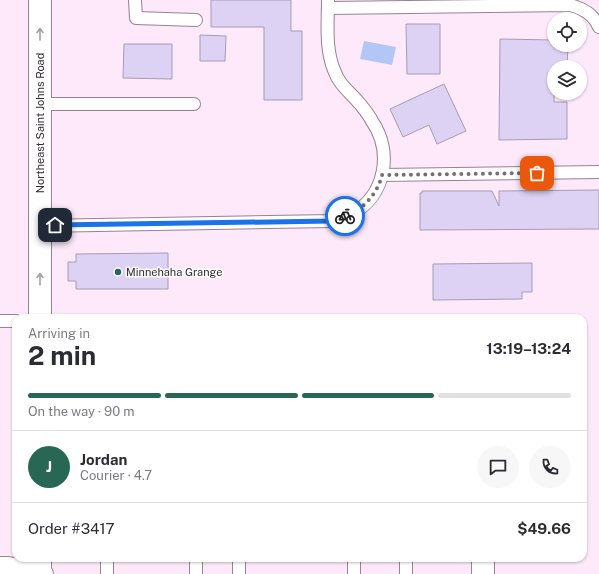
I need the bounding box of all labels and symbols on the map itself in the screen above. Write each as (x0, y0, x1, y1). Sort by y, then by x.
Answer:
one-way arrow (36, 28, 44, 41)
street label: Northeast Saint Johns Road (34, 53, 46, 193)
pin (520, 156, 554, 190)
courier (325, 196, 365, 236)
pin (38, 208, 72, 242)
place label: Minnehaha Grange (126, 266, 222, 278)
marker: Minnehaha Grange (113, 267, 123, 277)
one-way arrow (36, 273, 44, 286)

